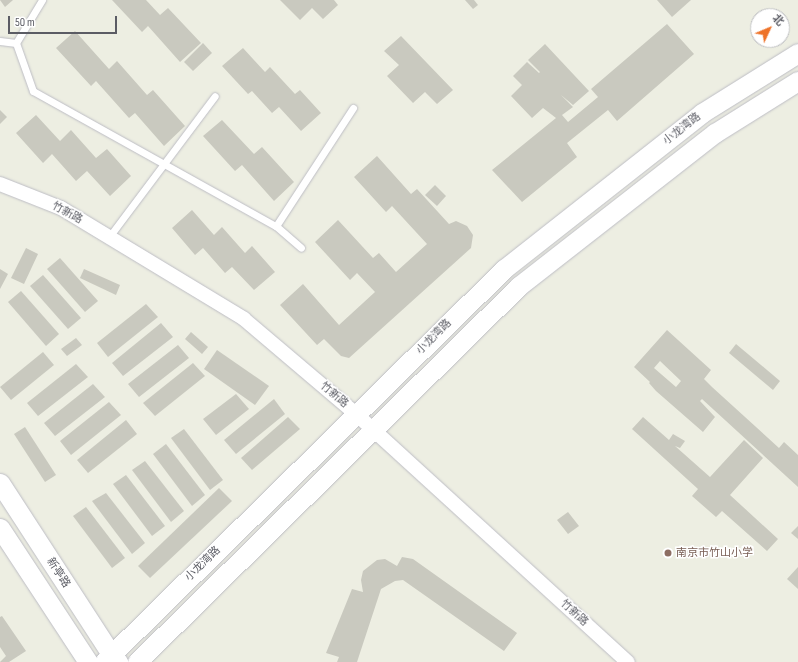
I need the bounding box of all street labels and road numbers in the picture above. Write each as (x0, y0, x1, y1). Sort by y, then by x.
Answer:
street label: 小龙湾路 (661, 110, 703, 148)
street label: 竹新路 (49, 199, 85, 227)
street label: 小龙湾路 (414, 317, 454, 357)
street label: 竹新路 (317, 379, 351, 411)
street label: 小龙湾路 (183, 544, 223, 584)
street label: 新亭路 (43, 556, 73, 590)
street label: 竹新路 (557, 597, 591, 629)

